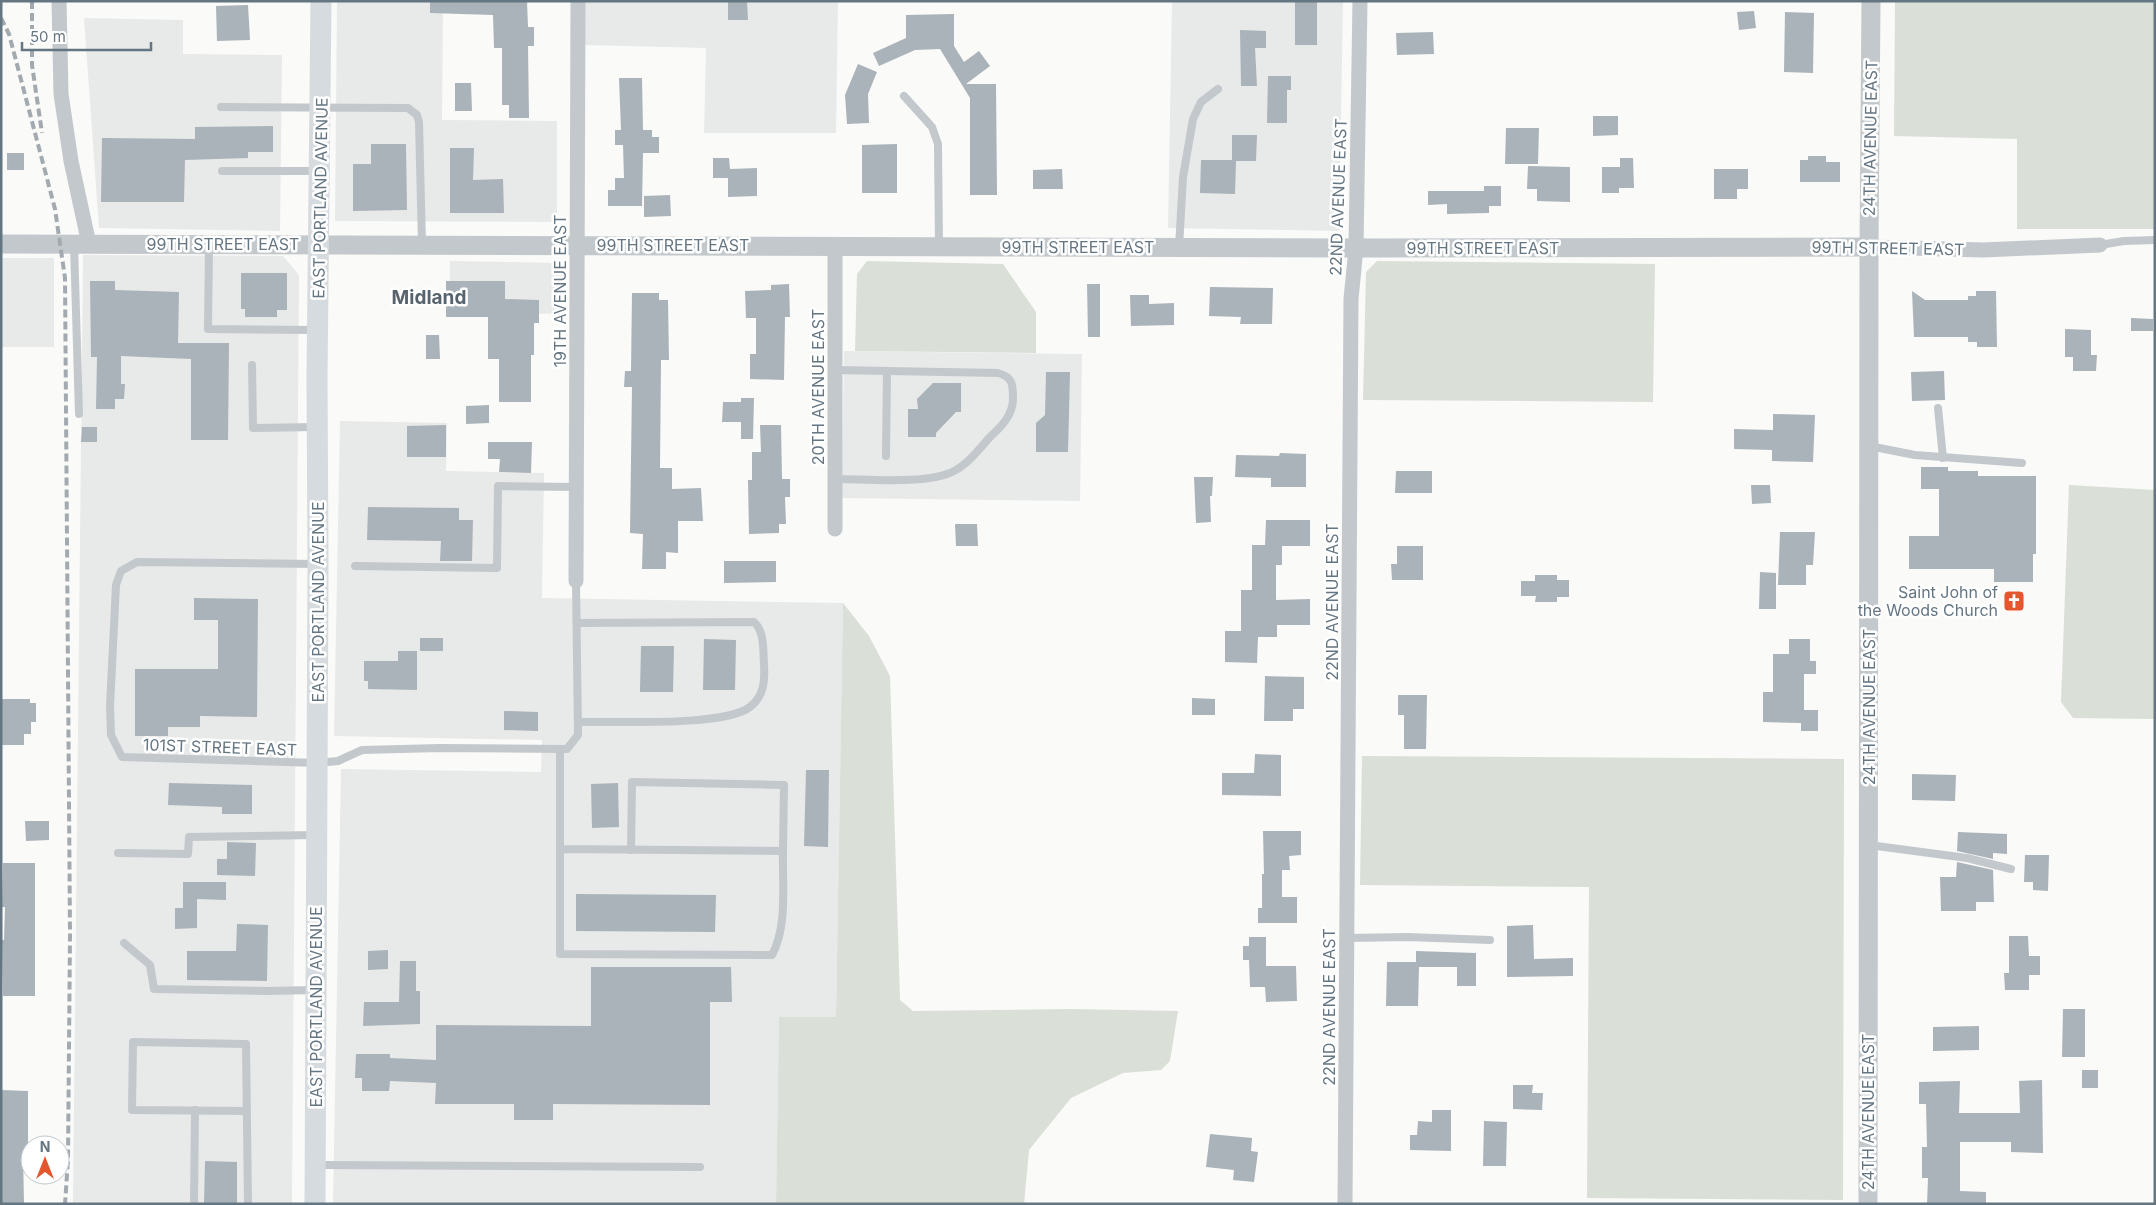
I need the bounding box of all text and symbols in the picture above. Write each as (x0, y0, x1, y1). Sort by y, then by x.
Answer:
scale bar (22, 20, 151, 52)
text: 50 m (30, 27, 66, 46)
street label: 24TH AVENUE EAST (1859, 60, 1881, 216)
street label: EAST PORTLAND AVENUE (308, 97, 332, 299)
street label: 22ND AVENUE EAST (1325, 118, 1351, 276)
street label: 19TH AVENUE EAST (550, 214, 570, 368)
street label: 99TH STREET EAST (147, 234, 299, 254)
street label: 99TH STREET EAST (597, 235, 749, 255)
street label: 99TH STREET EAST (1002, 237, 1154, 257)
street label: 99TH STREET EAST (1811, 237, 1965, 259)
street label: 99TH STREET EAST (1407, 238, 1559, 258)
district label: Midland (392, 286, 466, 309)
street label: 20TH AVENUE EAST (808, 309, 828, 465)
street label: EAST PORTLAND AVENUE (308, 501, 328, 703)
street label: 22ND AVENUE EAST (1322, 523, 1342, 681)
place label: Saint John of the Woods Church (1858, 582, 1998, 620)
church icon: Saint John of the Woods Church (2002, 589, 2026, 613)
street label: 24TH AVENUE EAST (1859, 629, 1879, 785)
street label: 101ST STREET EAST (142, 734, 298, 760)
street label: EAST PORTLAND AVENUE (306, 906, 326, 1108)
street label: 22ND AVENUE EAST (1319, 928, 1339, 1086)
street label: 24TH AVENUE EAST (1858, 1034, 1878, 1190)
north arrow (20, 1135, 70, 1185)
text: N (40, 1138, 50, 1155)

